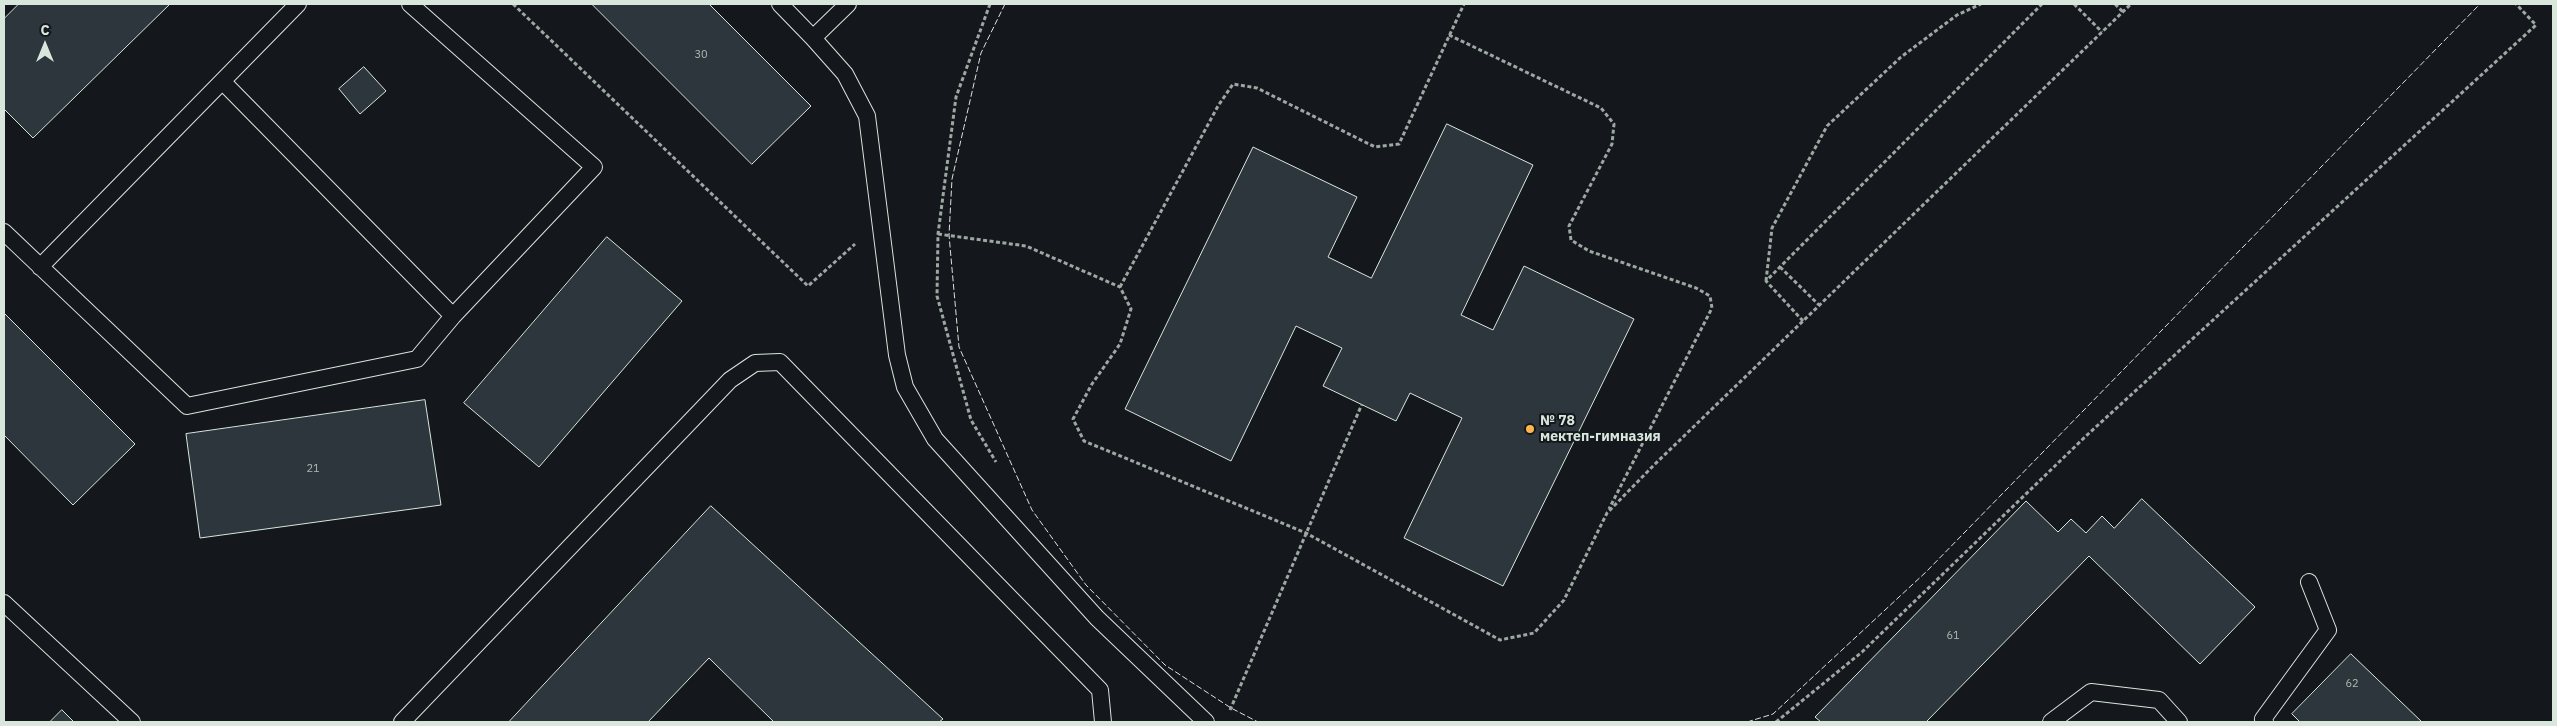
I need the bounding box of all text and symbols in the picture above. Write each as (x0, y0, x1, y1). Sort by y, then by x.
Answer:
north arrow (20, 20, 70, 70)
text: С (40, 21, 50, 39)
house number: 30 (694, 48, 708, 62)
place label: № 78 мектеп-гимназия (1540, 413, 1661, 446)
marker: № 78 мектеп-гимназия (1524, 423, 1536, 435)
house number: 21 (306, 462, 320, 476)
house number: 61 (1946, 629, 1960, 643)
house number: 62 (2345, 677, 2359, 691)

